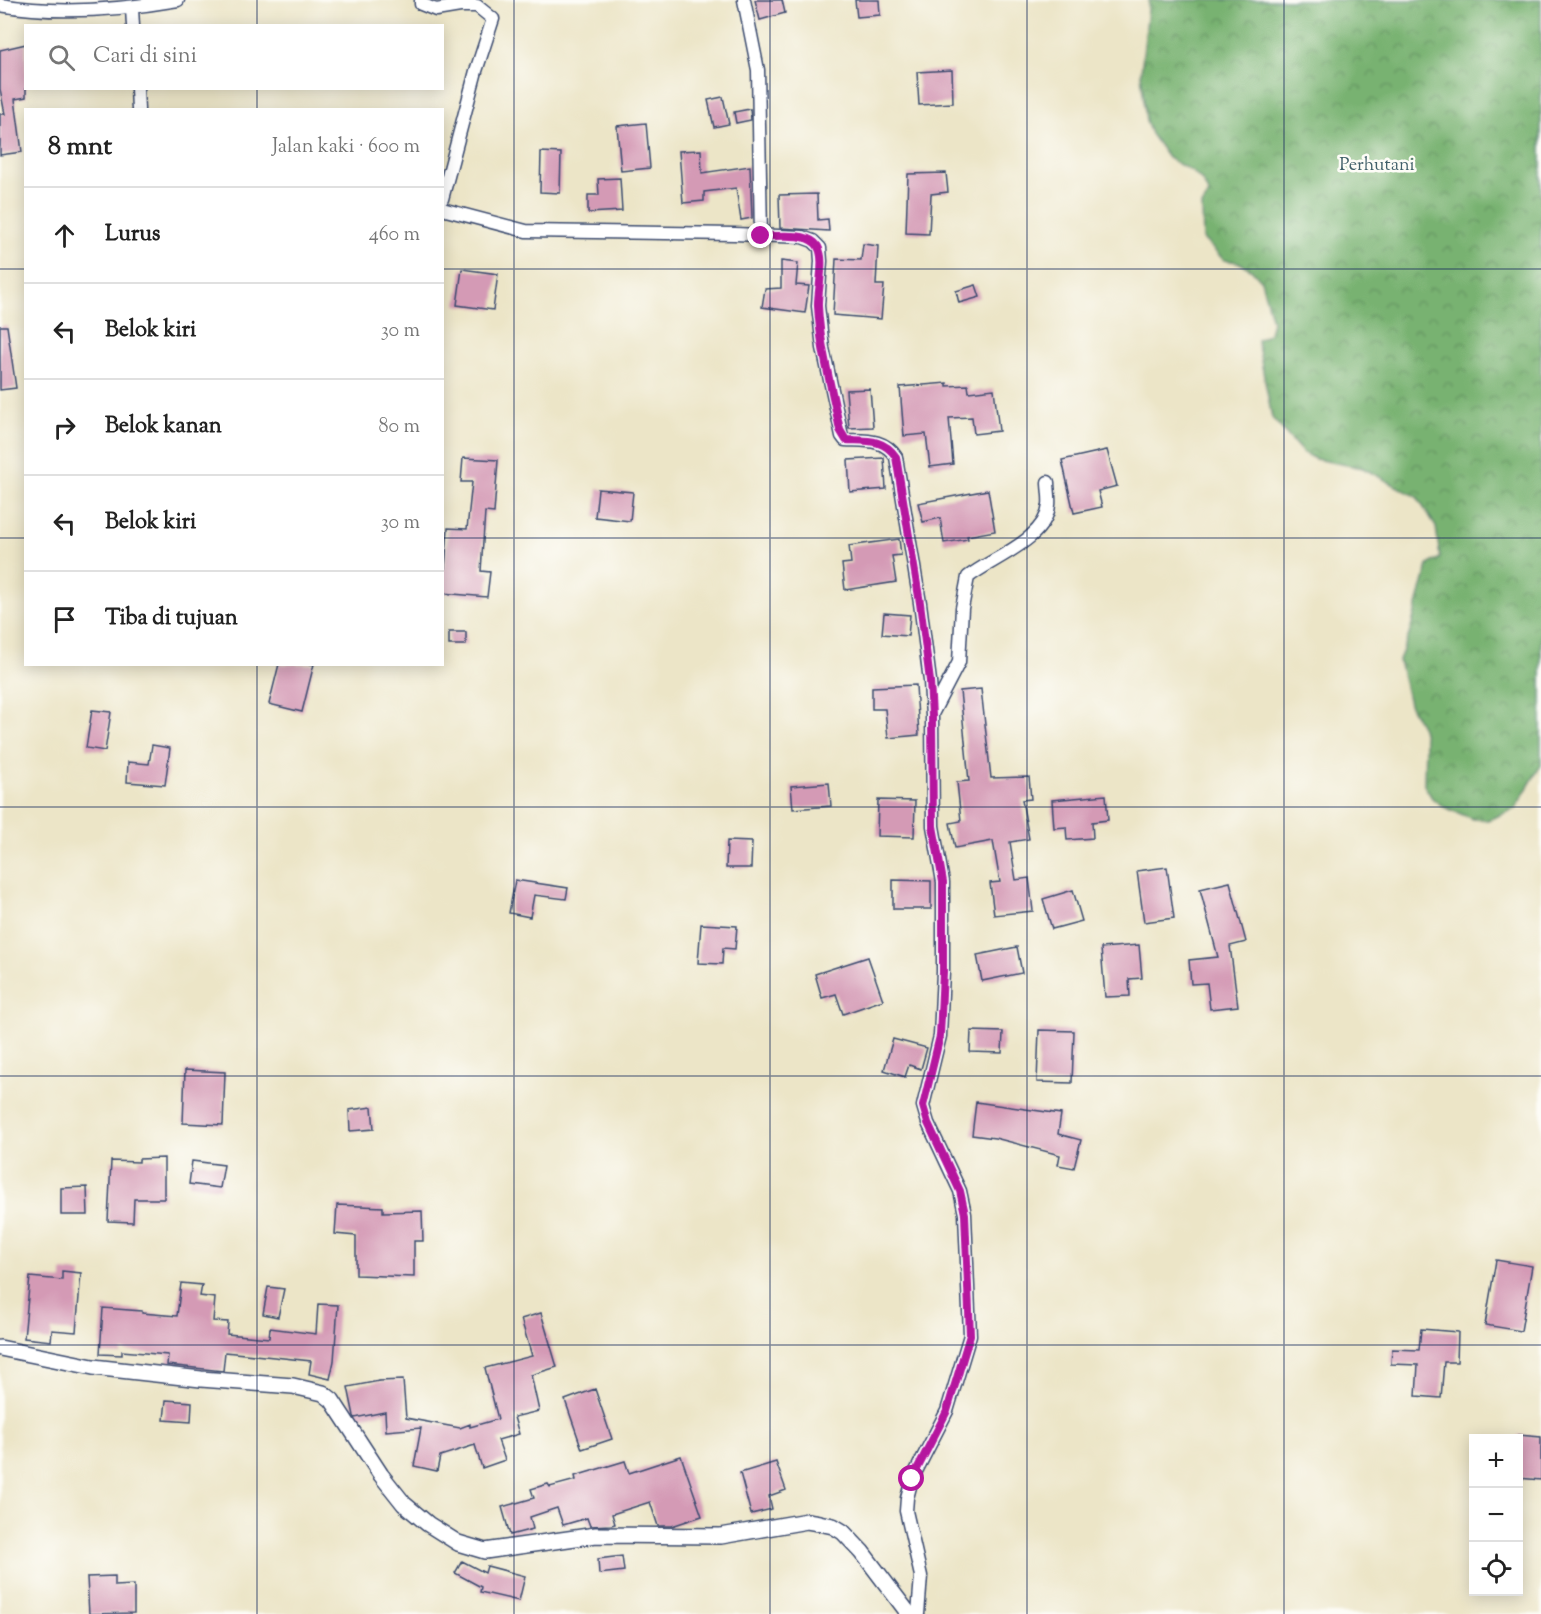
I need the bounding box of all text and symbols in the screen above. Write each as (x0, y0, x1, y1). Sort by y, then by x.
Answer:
search box (24, 24, 444, 90)
icon: search (45, 41, 78, 74)
text: Cari di sini (93, 41, 197, 73)
text: 8 mnt (48, 129, 112, 166)
text: Jalan kaki · 600 m (272, 133, 420, 162)
park label: Perhutani (1339, 153, 1415, 179)
icon: ahead (48, 219, 81, 252)
text: Lurus (105, 219, 161, 251)
text: 460 m (369, 221, 420, 250)
route end (747, 222, 773, 248)
icon: left (48, 315, 81, 348)
text: Belok kiri (105, 315, 196, 347)
text: 30 m (381, 317, 420, 346)
icon: right (48, 411, 81, 444)
text: Belok kanan (105, 411, 222, 443)
text: 80 m (379, 413, 420, 442)
icon: left (48, 507, 81, 540)
text: Belok kiri (105, 507, 196, 539)
text: 30 m (381, 509, 420, 538)
icon: arrive (48, 603, 81, 636)
text: Tiba di tujuan (105, 603, 238, 635)
map controls (1469, 1434, 1523, 1596)
button: + (1469, 1434, 1523, 1488)
route start (898, 1465, 924, 1491)
button: − (1469, 1488, 1523, 1542)
button: locate (1469, 1542, 1523, 1596)

